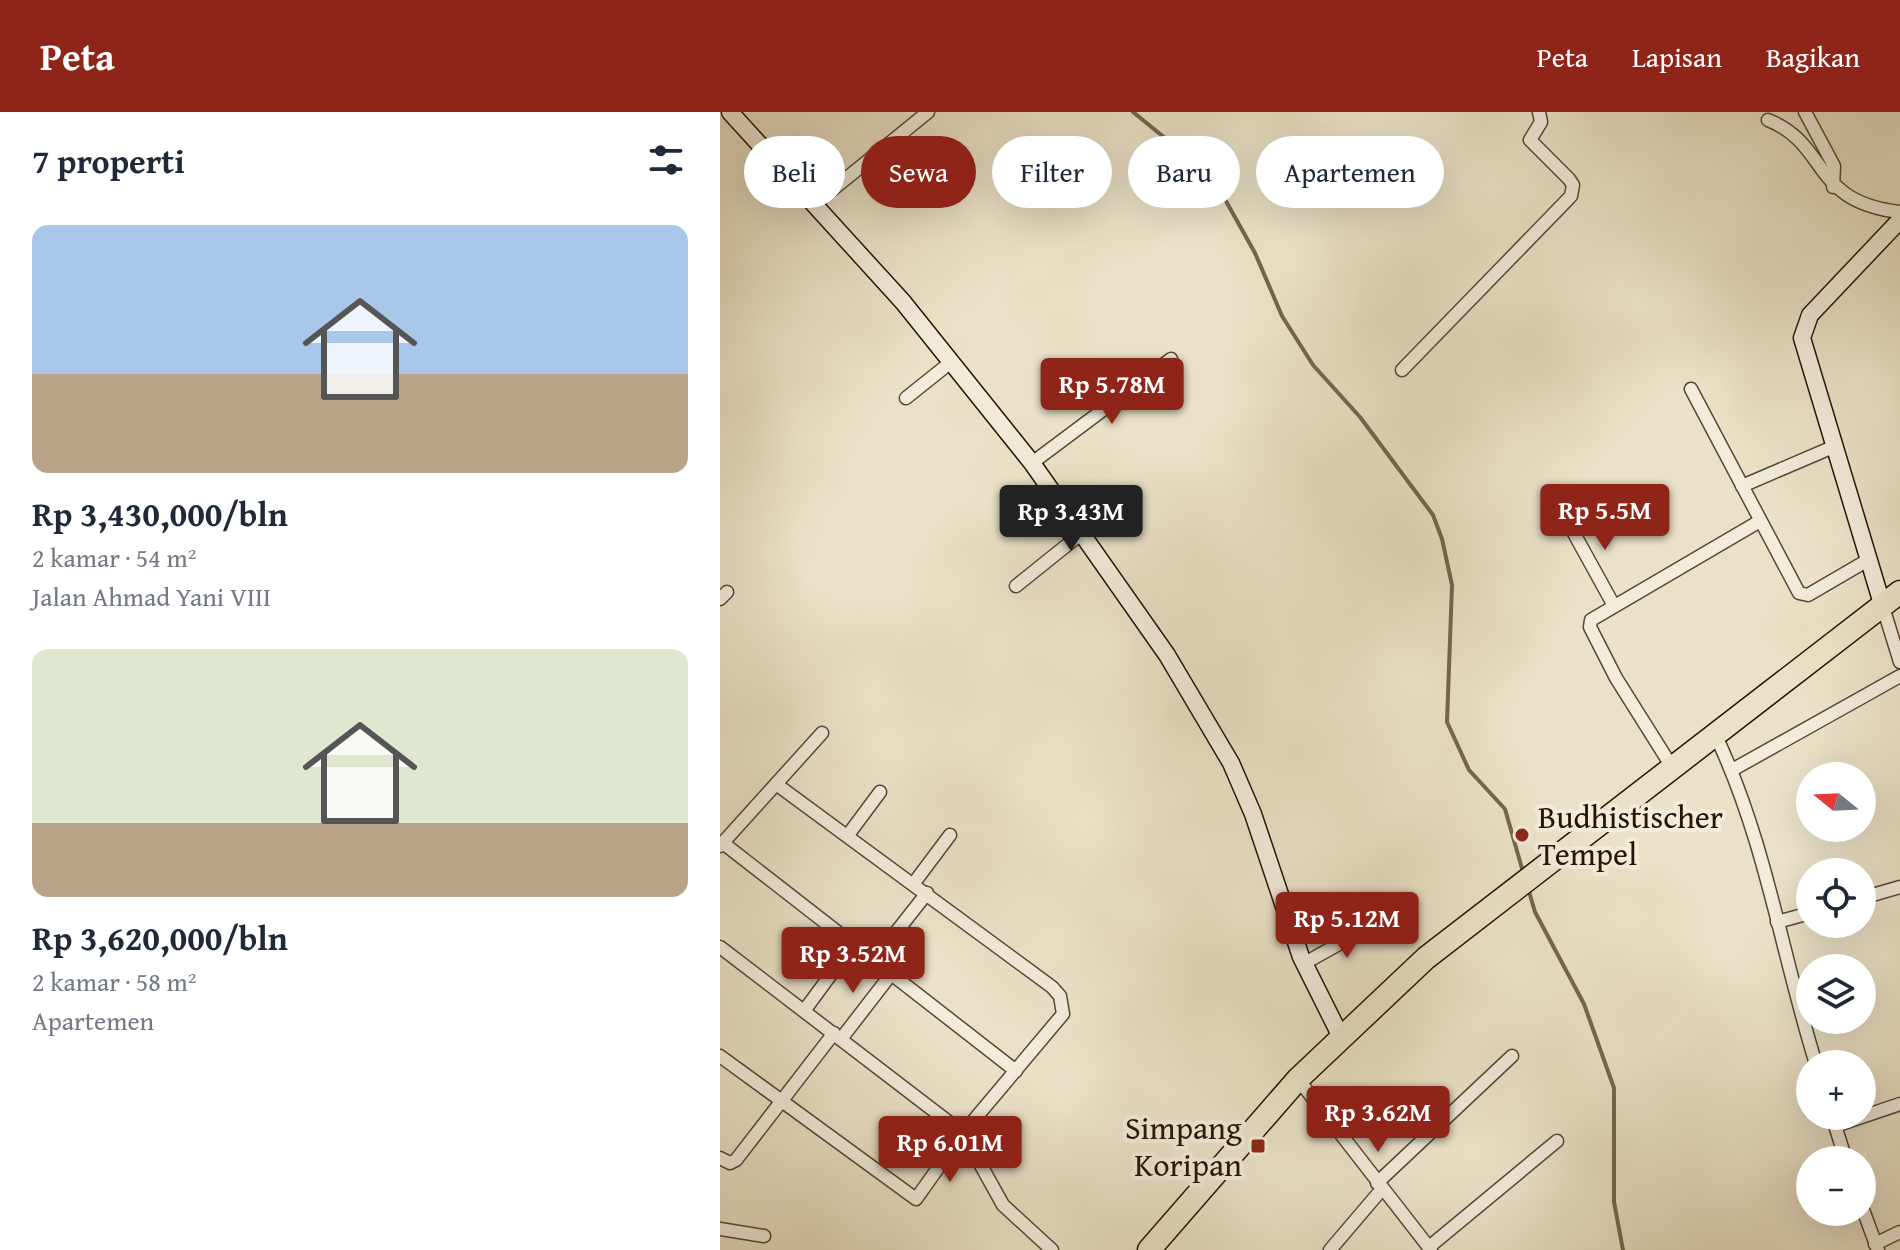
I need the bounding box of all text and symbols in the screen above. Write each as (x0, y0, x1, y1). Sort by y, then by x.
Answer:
text: Peta (40, 28, 115, 84)
text: Peta (1537, 36, 1588, 77)
text: Lapisan (1632, 36, 1722, 77)
text: Bagikan (1766, 36, 1860, 77)
text: 7 properti (32, 136, 185, 185)
chip: Beli (744, 136, 845, 208)
chip: Sewa (861, 136, 976, 208)
chip: Filter (992, 136, 1112, 208)
chip: Baru (1128, 136, 1240, 208)
chip: Apartemen (1256, 136, 1444, 208)
icon: filters (644, 138, 688, 182)
icon: home (288, 277, 432, 421)
pin: Rp 5.78M (1029, 358, 1195, 426)
text: Rp 5.78M (1059, 364, 1165, 403)
pin: Rp 5.5M (1531, 484, 1679, 552)
pin: Rp 3.43M (988, 485, 1154, 553)
text: Rp 3,430,000/bln (32, 489, 288, 538)
text: Rp 5.5M (1558, 490, 1652, 529)
text: Rp 3.43M (1018, 491, 1124, 530)
text: 2 kamar · 54 m² (32, 538, 197, 577)
text: Jalan Ahmad Yani VIII (32, 577, 271, 616)
icon: home (288, 701, 432, 845)
north arrow (1796, 762, 1876, 842)
map controls (1796, 762, 1876, 1226)
place label: Budhistischer Tempel (1538, 793, 1723, 877)
marker: Budhistischer Tempel (1513, 826, 1531, 844)
button: locate (1796, 858, 1876, 938)
pin: Rp 5.12M (1264, 892, 1430, 960)
text: Rp 5.12M (1294, 898, 1400, 937)
text: Rp 3,620,000/bln (32, 913, 288, 962)
pin: Rp 3.52M (770, 927, 936, 995)
text: Rp 3.52M (800, 933, 906, 972)
button: layers (1796, 954, 1876, 1034)
text: 2 kamar · 58 m² (32, 962, 197, 1001)
text: Apartemen (32, 1001, 154, 1040)
button: + (1796, 1050, 1876, 1130)
pin: Rp 3.62M (1295, 1086, 1461, 1154)
text: Rp 3.62M (1325, 1092, 1431, 1131)
place label: Simpang Koripan (1125, 1104, 1242, 1188)
pin: Rp 6.01M (867, 1116, 1033, 1184)
text: Rp 6.01M (897, 1122, 1003, 1161)
marker: Simpang Koripan (1249, 1137, 1267, 1155)
button: − (1796, 1146, 1876, 1226)

